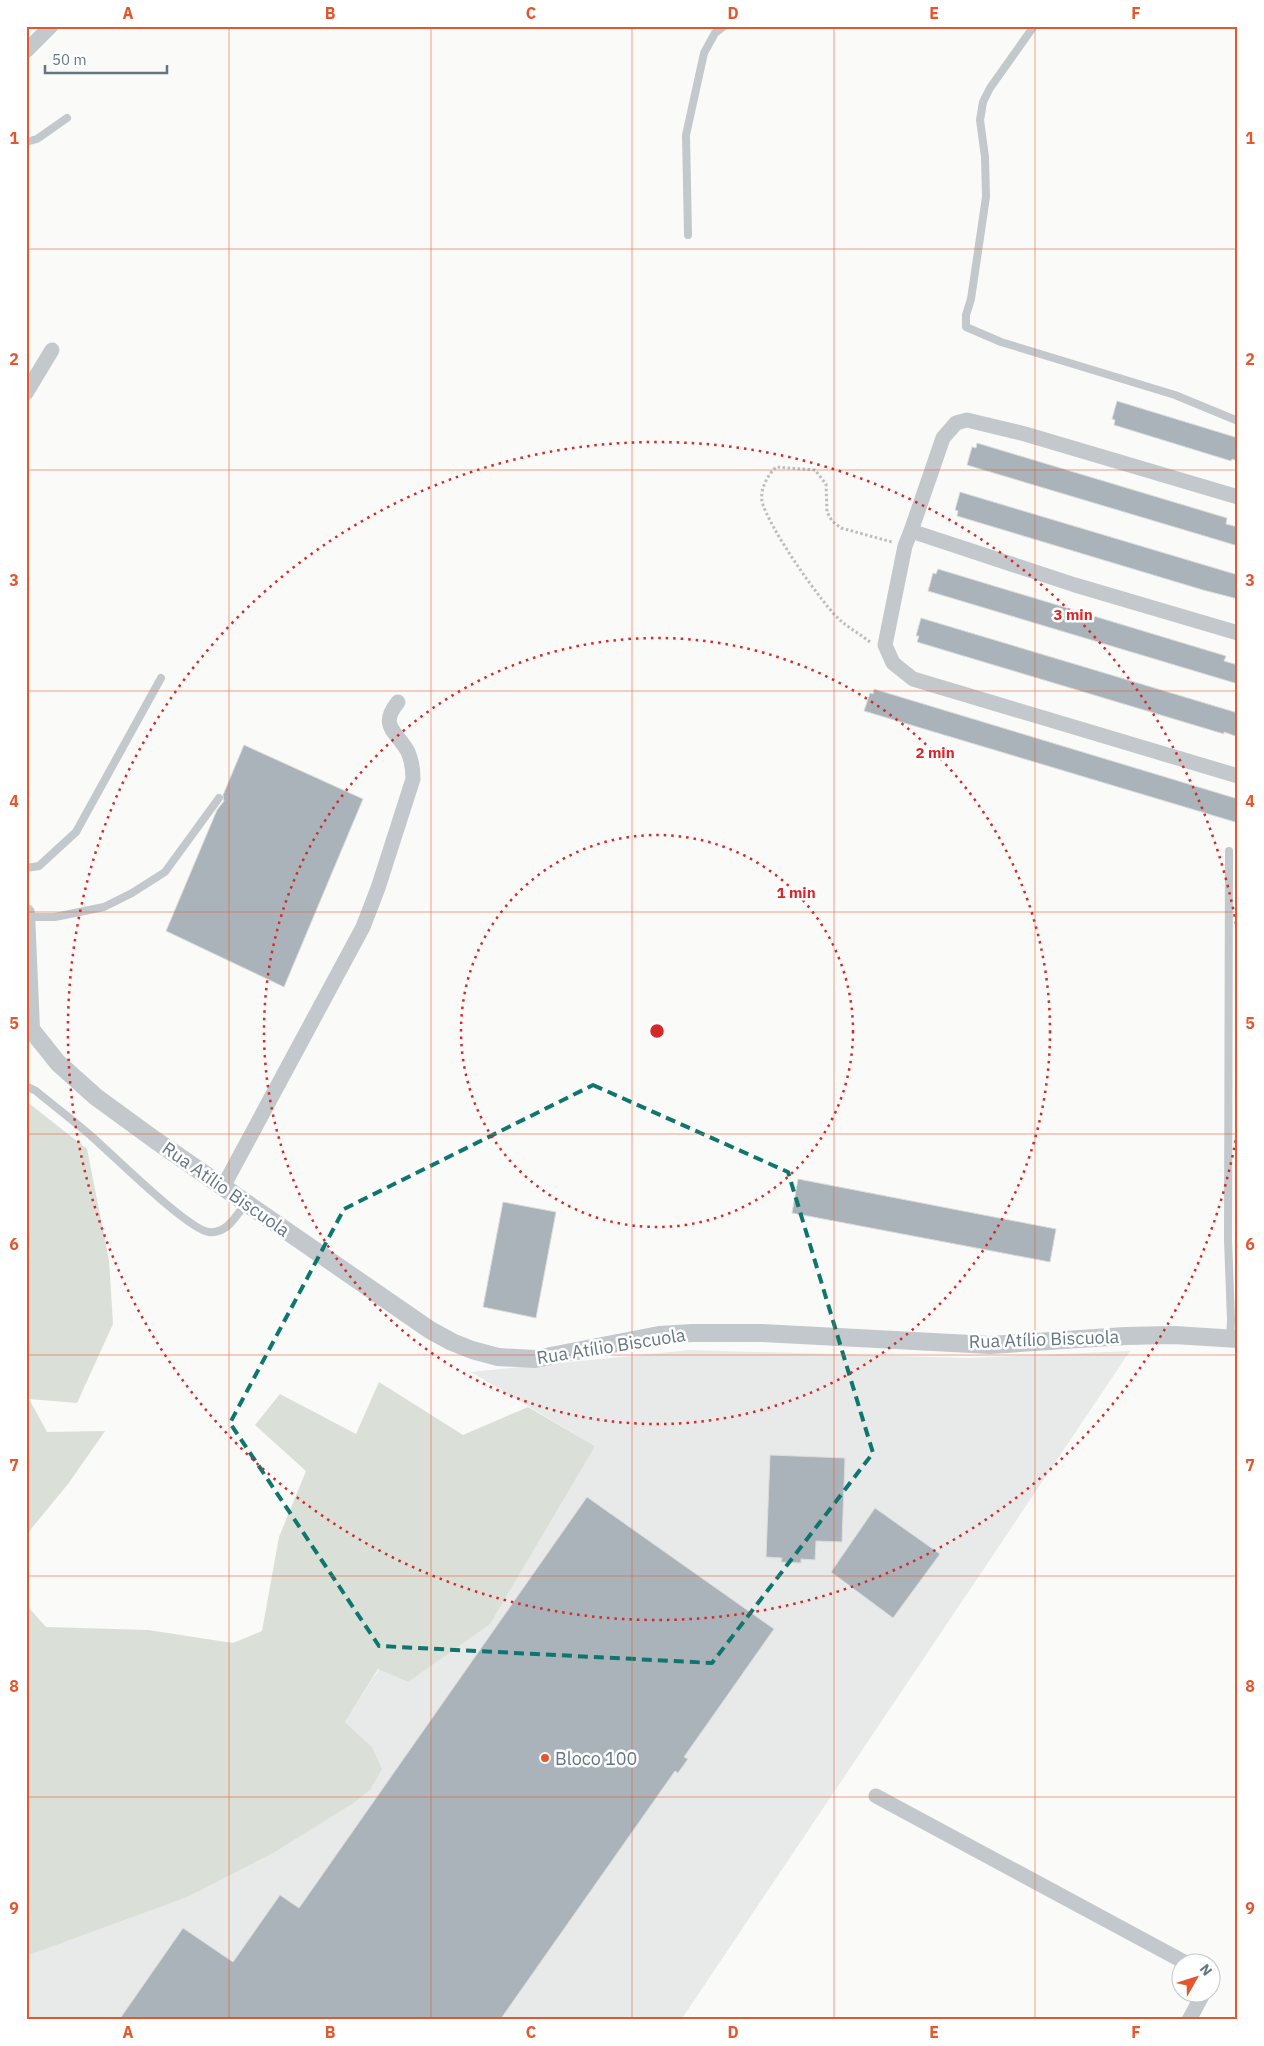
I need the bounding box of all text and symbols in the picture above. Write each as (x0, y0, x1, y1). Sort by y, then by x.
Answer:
text: A (123, 3, 134, 23)
text: B (325, 3, 336, 23)
text: C (526, 3, 536, 23)
text: D (727, 3, 739, 23)
text: E (929, 3, 939, 23)
text: F (1131, 3, 1141, 23)
scale bar (45, 42, 168, 74)
text: 50 m (52, 50, 87, 69)
text: 1 (9, 128, 19, 148)
text: 1 (1245, 128, 1255, 148)
text: 2 (9, 349, 19, 369)
text: 2 (1245, 349, 1255, 369)
text: 3 (9, 570, 19, 590)
text: 3 (1245, 570, 1255, 590)
text: 3 min (1053, 605, 1093, 624)
text: 2 min (915, 743, 955, 762)
text: 4 (9, 791, 19, 811)
text: 4 (1245, 791, 1255, 811)
text: 1 min (776, 883, 816, 902)
text: 5 (9, 1013, 19, 1033)
text: 5 (1245, 1013, 1255, 1033)
centre of rings (648, 1022, 666, 1040)
street label: Rua Atílio Biscuola (158, 1136, 295, 1242)
text: 6 (9, 1234, 19, 1254)
text: 6 (1245, 1234, 1255, 1254)
street label: Rua Atílio Biscuola (535, 1323, 688, 1369)
street label: Rua Atílio Biscuola (968, 1325, 1120, 1353)
text: 7 (9, 1455, 19, 1475)
text: 7 (1245, 1455, 1255, 1475)
text: 8 (9, 1676, 19, 1696)
text: 8 (1245, 1676, 1255, 1696)
place label: Bloco 100 (555, 1747, 637, 1770)
marker: Bloco 100 (539, 1752, 551, 1764)
text: 9 (9, 1898, 19, 1918)
text: 9 (1245, 1898, 1255, 1918)
north arrow (1172, 1954, 1222, 2004)
text: N (1196, 1960, 1216, 1979)
text: A (123, 2022, 134, 2042)
text: B (325, 2022, 336, 2042)
text: C (526, 2022, 536, 2042)
text: D (727, 2022, 739, 2042)
text: E (929, 2022, 939, 2042)
text: F (1131, 2022, 1141, 2042)

